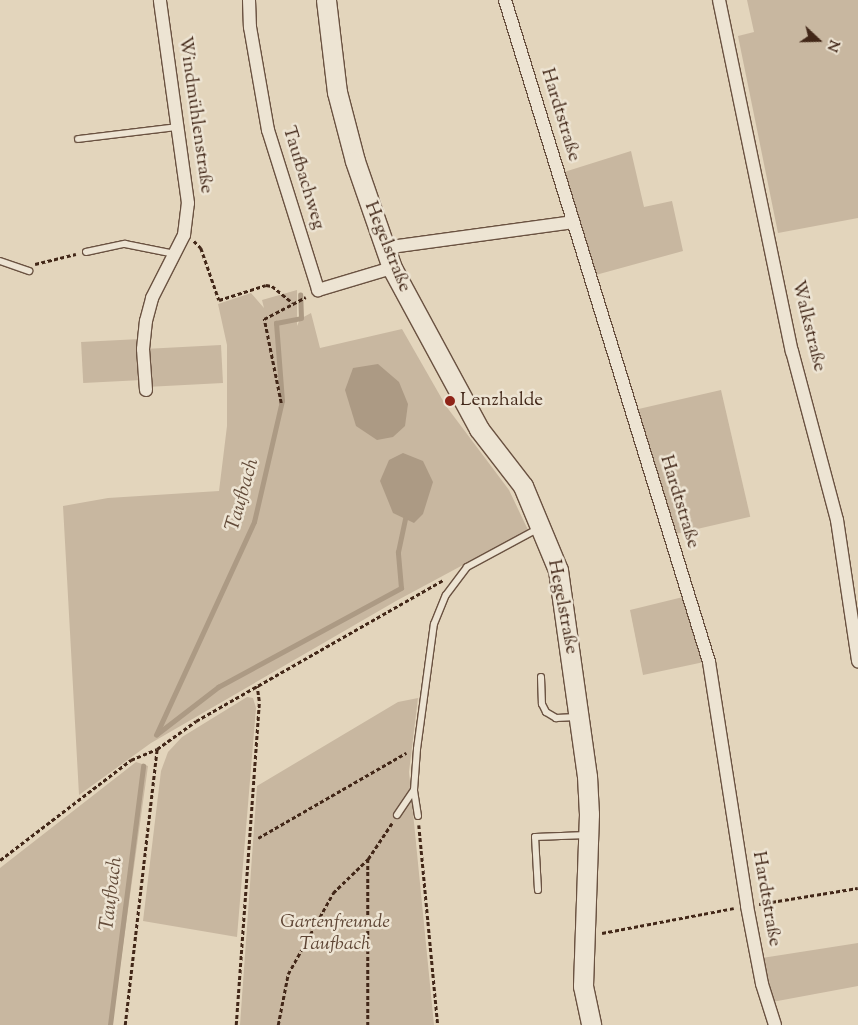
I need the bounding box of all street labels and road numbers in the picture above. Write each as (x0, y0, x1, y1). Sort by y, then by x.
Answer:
street label: Windmühlenstraße (173, 35, 217, 195)
street label: Hardtstraße (535, 66, 585, 164)
street label: Taufbachweg (276, 124, 330, 232)
street label: Hegelstraße (358, 198, 416, 296)
street label: Walkstraße (786, 278, 830, 374)
street label: Hardtstraße (654, 453, 704, 551)
street label: Hegelstraße (542, 558, 582, 656)
street label: Hardtstraße (746, 850, 786, 948)

